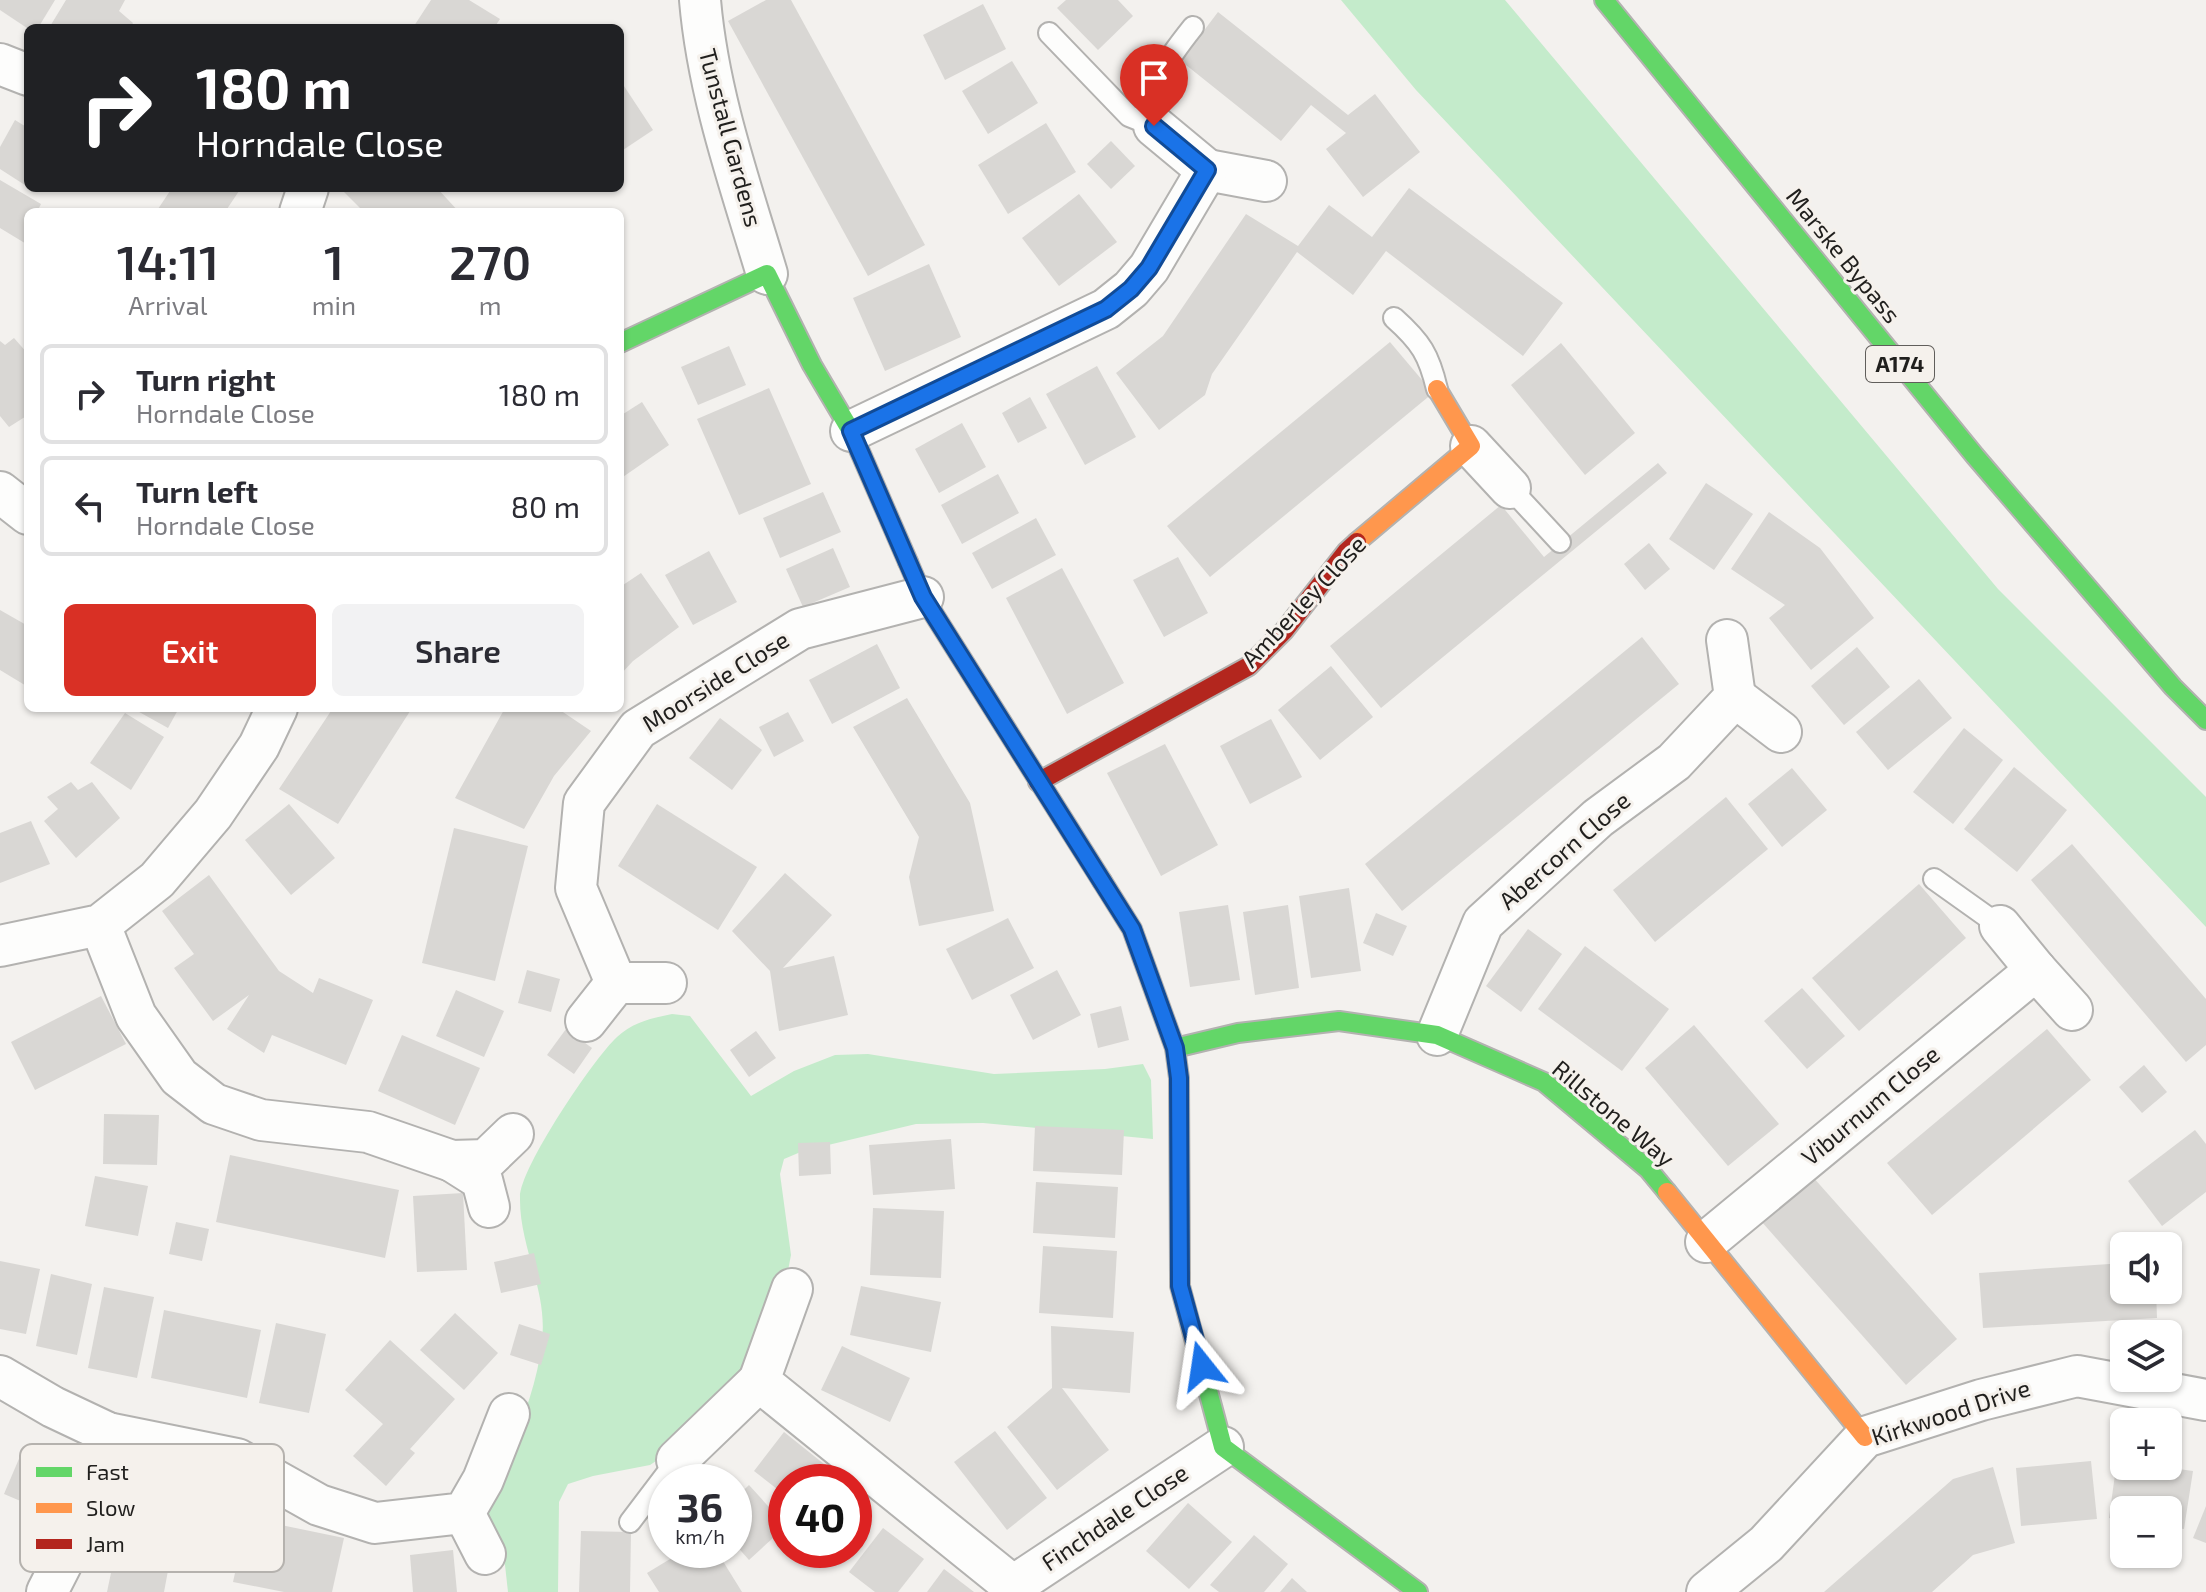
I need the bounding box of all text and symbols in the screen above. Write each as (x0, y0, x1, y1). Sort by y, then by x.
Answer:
pin (1120, 44, 1188, 126)
street label: Tunstall Gardens (694, 45, 769, 230)
text: 180 m (196, 53, 352, 120)
icon: right (64, 56, 168, 160)
icon: arrive (1132, 56, 1176, 100)
text: Horndale Close (196, 121, 444, 164)
street label: Marske Bypass (1781, 182, 1907, 328)
text: 14:11 (117, 232, 219, 290)
text: 1 (324, 232, 344, 290)
text: 270 (449, 232, 531, 290)
text: Arrival (128, 289, 207, 320)
text: min (312, 289, 356, 320)
text: m (479, 289, 501, 320)
road number: A174 (1866, 346, 1934, 382)
text: Turn right (136, 361, 276, 397)
icon: right (68, 372, 112, 416)
text: 180 m (499, 376, 580, 412)
text: Horndale Close (136, 397, 315, 428)
text: Turn left (136, 473, 258, 509)
icon: left (68, 484, 112, 528)
text: 80 m (511, 488, 580, 524)
text: Horndale Close (136, 509, 315, 540)
street label: Amberley Close (1235, 529, 1371, 673)
button: Exit (64, 604, 316, 696)
button: Share (332, 604, 584, 696)
street label: Moorside Close (636, 624, 794, 737)
street label: Abercorn Close (1492, 785, 1636, 915)
street label: Viburnum Close (1795, 1039, 1945, 1171)
street label: Rillstone Way (1547, 1053, 1681, 1172)
map controls (2110, 1232, 2182, 1568)
button: sound (2110, 1232, 2182, 1304)
button: layers (2110, 1320, 2182, 1392)
position arrow (1160, 1324, 1244, 1408)
street label: Kirkwood Drive (1868, 1372, 2033, 1451)
button: + (2110, 1408, 2182, 1480)
legend (20, 1444, 284, 1572)
street label: Finchdale Close (1035, 1457, 1193, 1576)
text: Fast (86, 1458, 129, 1484)
speed limit sign: 40 (768, 1464, 872, 1568)
text: 36 (677, 1482, 723, 1530)
text: Slow (86, 1494, 135, 1520)
button: − (2110, 1496, 2182, 1568)
text: km/h (675, 1524, 725, 1548)
text: Jam (86, 1530, 125, 1556)

